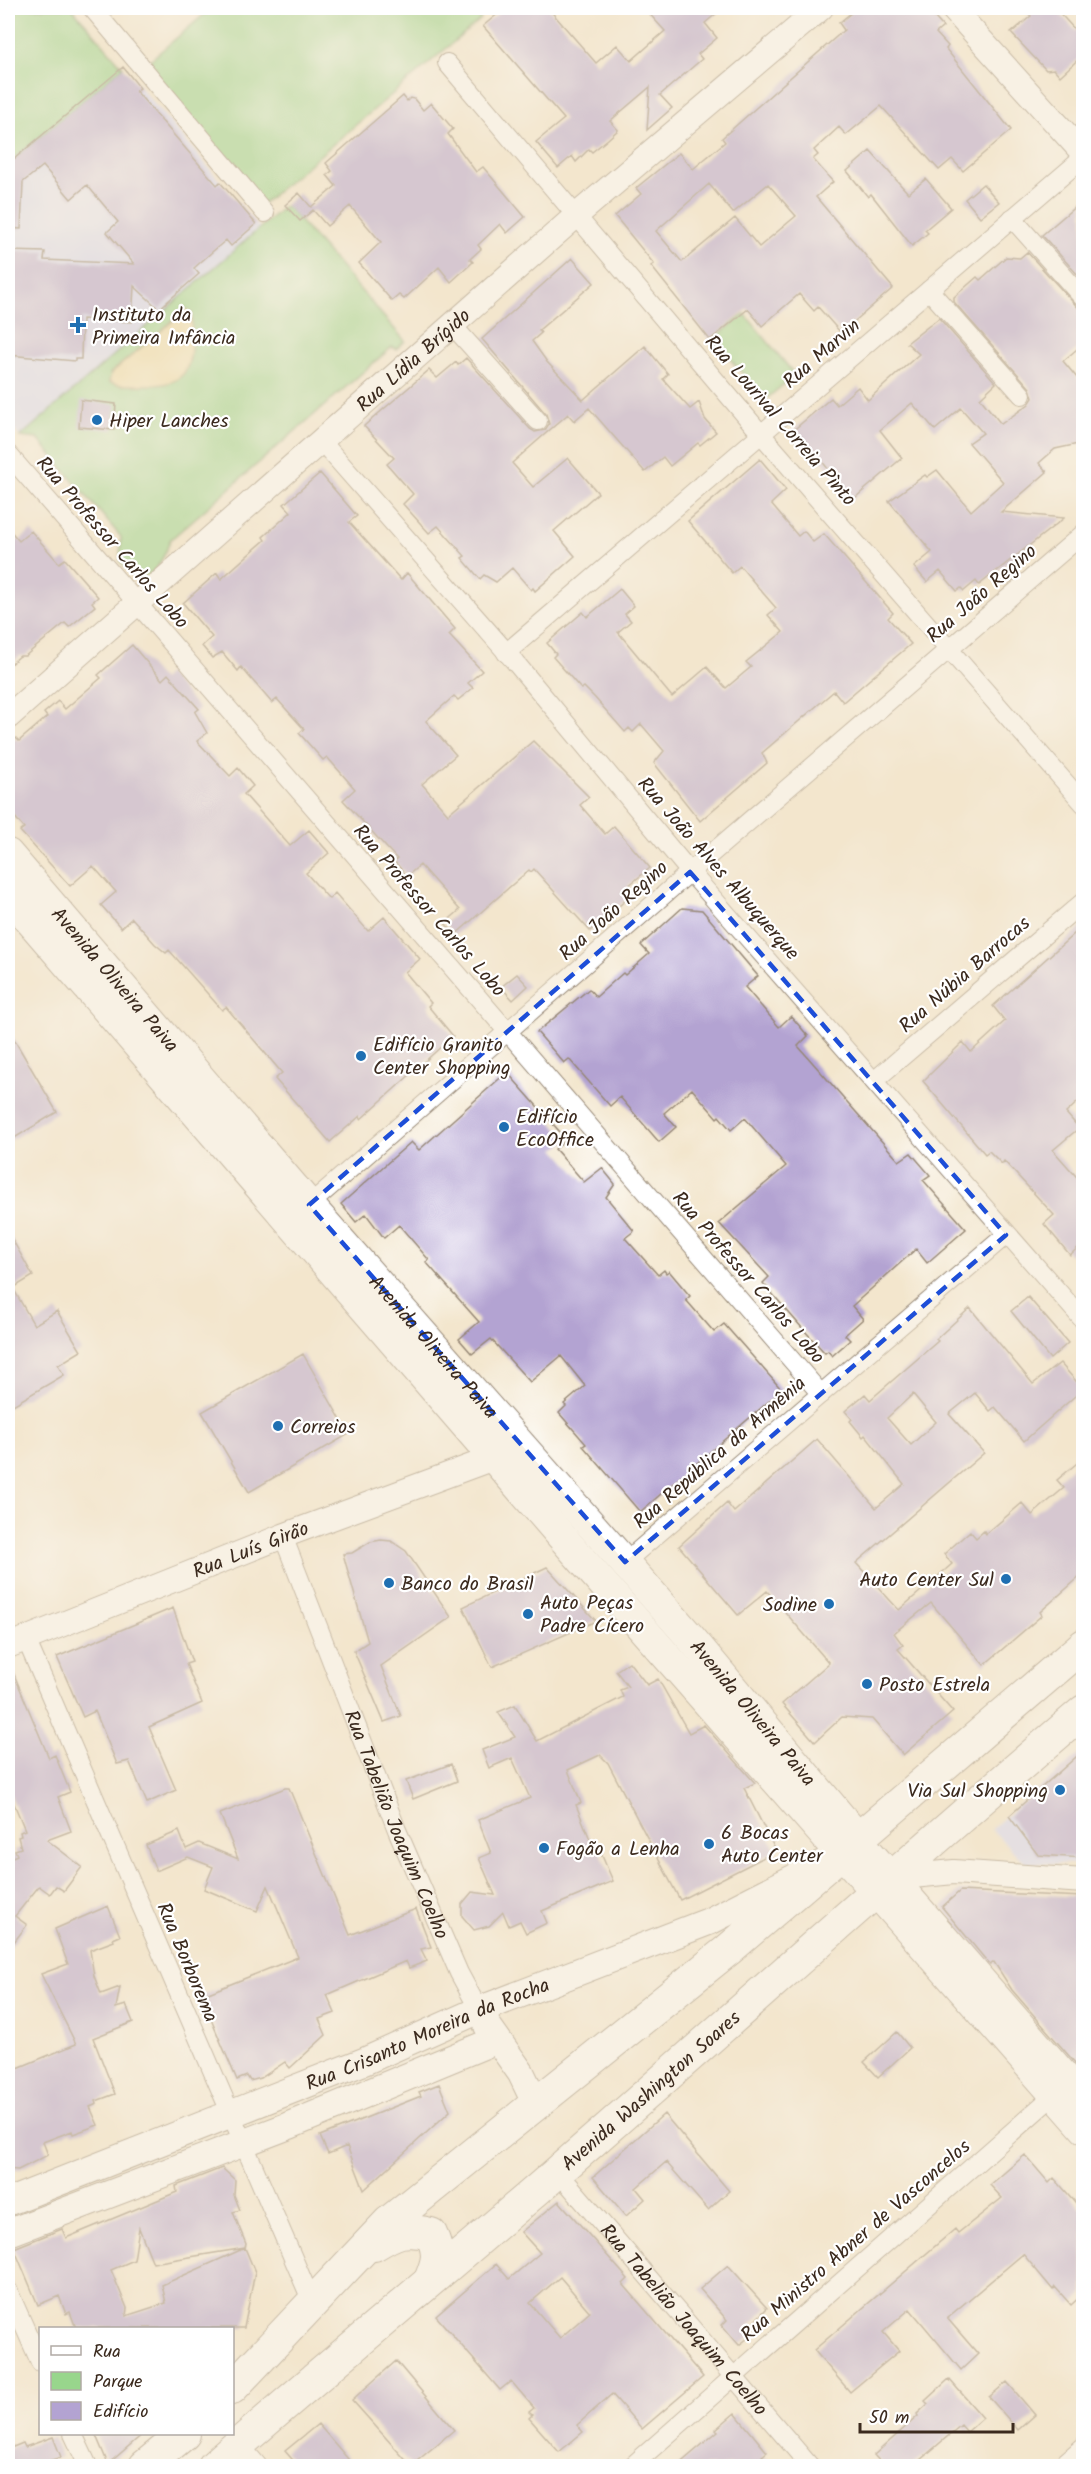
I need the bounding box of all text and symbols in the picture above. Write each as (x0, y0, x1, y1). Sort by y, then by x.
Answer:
place label: Instituto da Primeira Infância (92, 300, 235, 355)
street label: Rua Lídia Brígido (350, 302, 479, 421)
street label: Rua Marvin (776, 311, 868, 398)
marker: Instituto da Primeira Infância (69, 316, 87, 334)
street label: Rua Lourival Correia Pìnto (696, 328, 863, 514)
place label: Hiper Lanches (109, 406, 229, 438)
marker: Hiper Lanches (90, 413, 104, 427)
street label: Rua Professor Carlos Lobo (27, 450, 196, 637)
street label: Rua João Regino (920, 537, 1045, 652)
street label: Rua João Alves Albuquerque (628, 770, 807, 968)
street label: Rua Professor Carlos Lobo (344, 818, 513, 1005)
street label: Rua João Regino (552, 853, 676, 970)
street label: Avenida Oliveira Paiva (42, 900, 186, 1061)
street label: Rua Núbia Barrocas (892, 909, 1039, 1042)
place label: Edifício Granito Center Shopping (373, 1030, 510, 1085)
marker: Edifício Granito Center Shopping (354, 1049, 368, 1063)
place label: Edifício EcoOffice (516, 1102, 594, 1157)
marker: Edifício EcoOffice (497, 1120, 511, 1134)
street label: Rua Professor Carlos Lobo (663, 1185, 832, 1372)
street label: Avenida Oliveira Paiva (360, 1268, 505, 1427)
street label: Rua República da Armênia (627, 1369, 814, 1538)
place label: Correios (290, 1412, 356, 1444)
marker: Correios (271, 1419, 285, 1433)
street label: Rua Luís Girão (188, 1514, 314, 1589)
place label: Auto Center Sul (859, 1565, 994, 1597)
place label: Banco do Brasil (401, 1569, 534, 1601)
marker: Auto Center Sul (999, 1572, 1013, 1586)
marker: Banco do Brasil (382, 1576, 396, 1590)
place label: Auto Peças Padre Cícero (540, 1588, 644, 1643)
place label: Sodine (763, 1590, 817, 1622)
marker: Sodine (822, 1597, 836, 1611)
marker: Auto Peças Padre Cícero (521, 1607, 535, 1621)
street label: Avenida Oliveira Paiva (681, 1633, 823, 1795)
place label: Posto Estrela (879, 1670, 990, 1702)
marker: Posto Estrela (860, 1677, 874, 1691)
street label: Rua Tabelião Joaquim Coelho (334, 1706, 456, 1945)
place label: Via Sul Shopping (908, 1776, 1048, 1808)
marker: Via Sul Shopping (1053, 1783, 1067, 1797)
place label: 6 Bocas Auto Center (721, 1818, 824, 1873)
place label: Fogão a Lenha (556, 1834, 680, 1866)
marker: 6 Bocas Auto Center (702, 1837, 716, 1851)
marker: Fogão a Lenha (537, 1841, 551, 1855)
street label: Rua Borborema (147, 1898, 226, 2028)
street label: Rua Crisanto Moreira da Rocha (301, 1970, 555, 2101)
street label: Avenida Washington Soares (555, 2003, 749, 2180)
street label: Rua Ministro Abner de Vasconcelos (734, 2132, 979, 2351)
street label: Rua Tabelião Joaquim Coelho (591, 2217, 775, 2424)
legend (39, 2327, 234, 2435)
text: Rua (93, 2338, 121, 2367)
text: Parque (93, 2368, 142, 2397)
scale bar (860, 2396, 1013, 2434)
text: Edifício (93, 2398, 148, 2427)
text: 50 m (869, 2404, 909, 2433)

